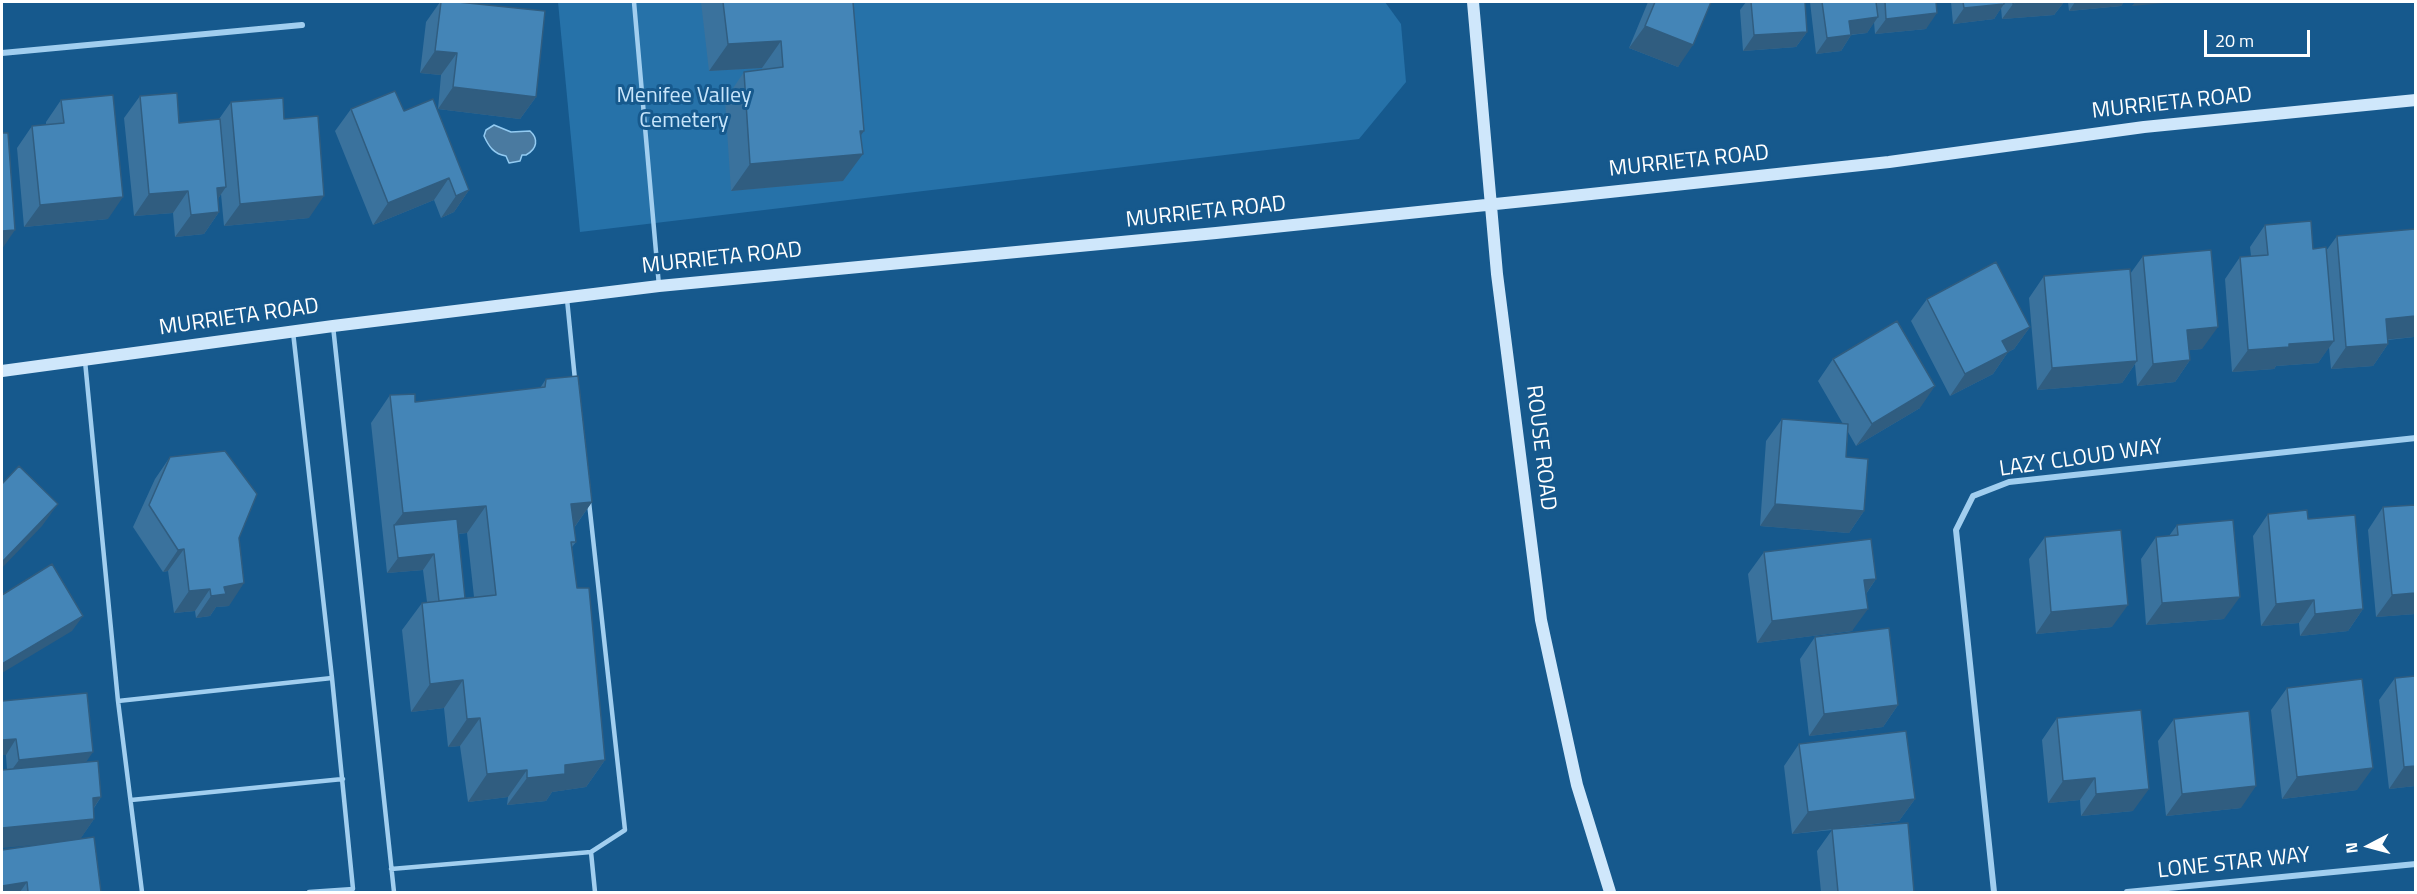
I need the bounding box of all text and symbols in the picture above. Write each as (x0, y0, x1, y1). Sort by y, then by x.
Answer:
scale bar (2207, 18, 2314, 56)
text: 20 m (2215, 27, 2254, 54)
street label: MURRIETA ROAD (2091, 82, 2253, 126)
park label: Menifee Valley Cemetery (616, 84, 752, 136)
street label: MURRIETA ROAD (1608, 140, 1770, 184)
street label: MURRIETA ROAD (1125, 191, 1287, 235)
street label: MURRIETA ROAD (641, 237, 803, 281)
street label: MURRIETA ROAD (157, 294, 321, 342)
street label: ROUSE ROAD (1519, 384, 1561, 512)
street label: LAZY CLOUD WAY (1998, 434, 2164, 484)
north arrow (2339, 816, 2399, 876)
text: N (2339, 841, 2364, 855)
street label: LONE STAR WAY (2156, 843, 2312, 885)

